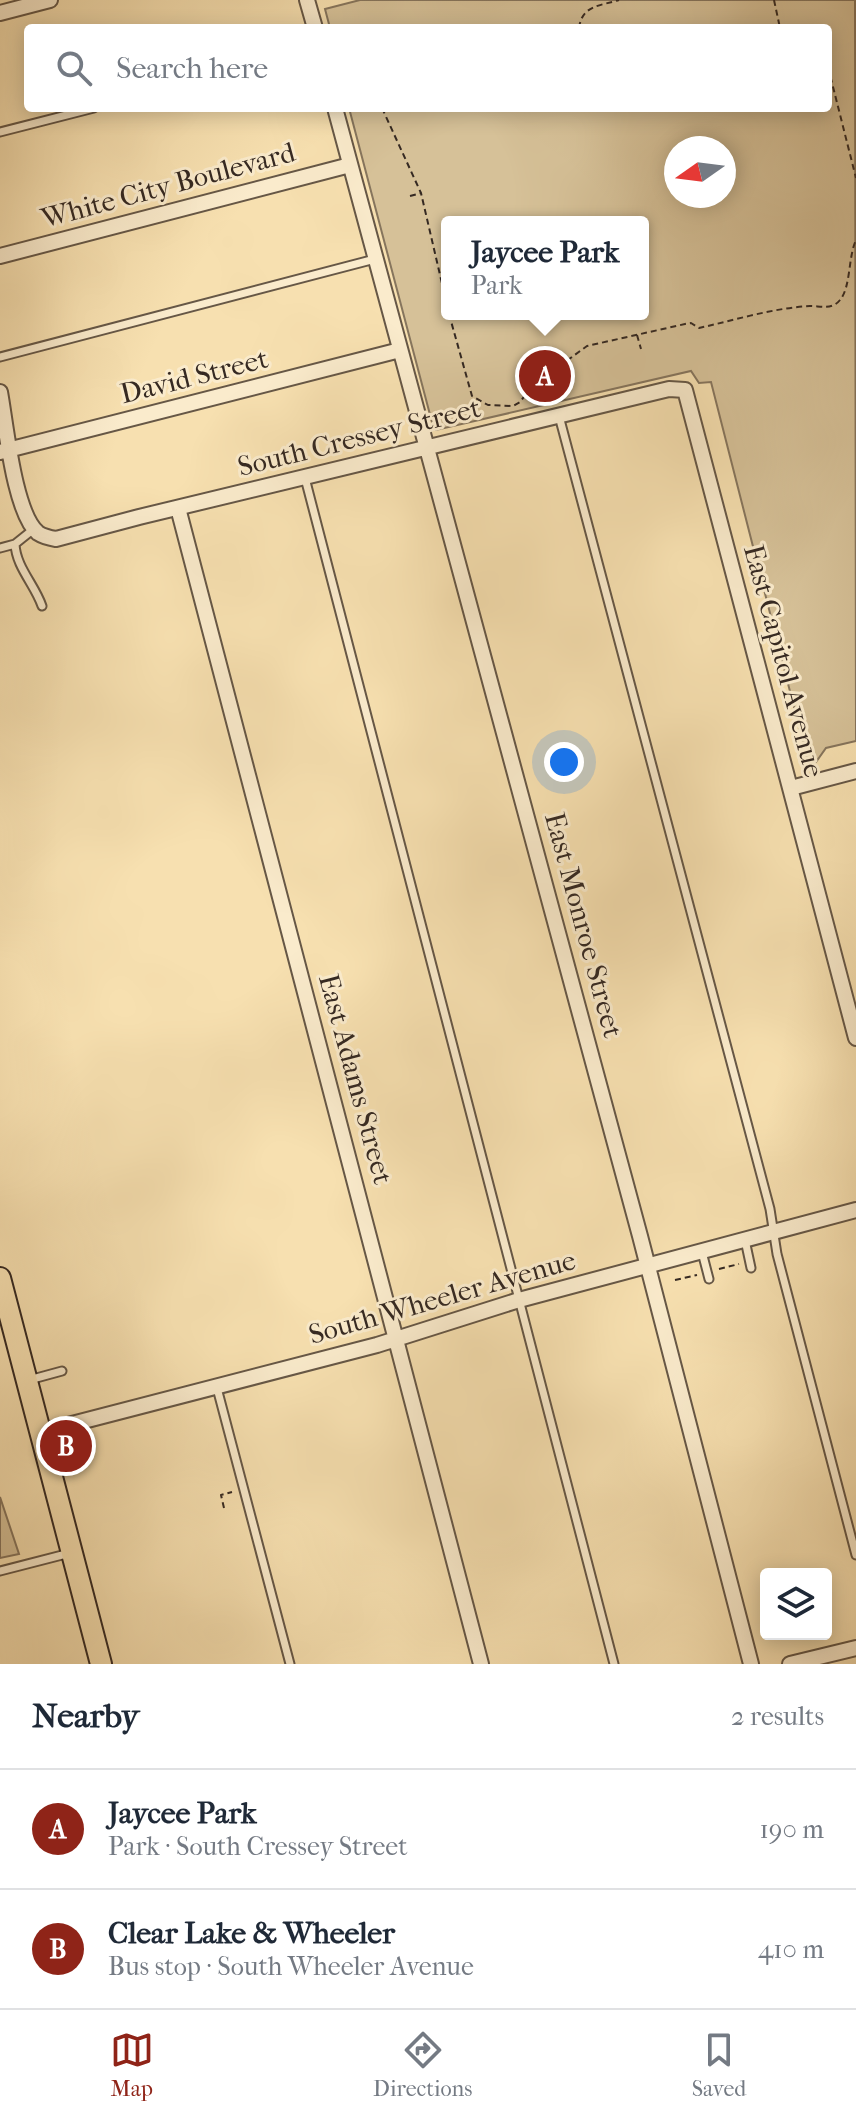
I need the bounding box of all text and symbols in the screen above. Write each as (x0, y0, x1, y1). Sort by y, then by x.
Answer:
search box (24, 24, 832, 112)
icon: search (52, 46, 96, 90)
text: Search here (116, 51, 268, 86)
street label: White City Boulevard (37, 135, 299, 235)
north arrow (664, 136, 736, 208)
popup (441, 216, 649, 320)
text: Jaycee Park (471, 235, 619, 270)
text: Park (471, 270, 522, 301)
street label: David Street (117, 342, 271, 410)
pin: A (519, 346, 571, 406)
street label: South Cressey Street (234, 391, 484, 483)
street label: East Capitol Avenue (737, 541, 831, 781)
your location (544, 742, 584, 782)
street label: East Monroe Street (538, 809, 630, 1041)
street label: East Adams Street (312, 970, 400, 1188)
street label: South Wheeler Avenue (305, 1243, 579, 1351)
pin: B (40, 1416, 92, 1476)
map controls (760, 1568, 832, 1640)
button: layers (760, 1568, 832, 1640)
text: Nearby (32, 1696, 139, 1736)
text: 2 results (731, 1701, 824, 1732)
text: Jaycee Park (108, 1796, 256, 1831)
text: A (50, 1814, 66, 1845)
text: 190 m (760, 1814, 824, 1845)
text: Park · South Cressey Street (108, 1831, 407, 1862)
text: Clear Lake & Wheeler (108, 1916, 395, 1951)
text: B (50, 1934, 66, 1965)
text: 410 m (758, 1934, 824, 1965)
text: Bus stop · South Wheeler Avenue (108, 1951, 474, 1982)
tab: Map (110, 2028, 154, 2102)
tab: Directions (373, 2028, 472, 2102)
tab: Saved (692, 2028, 746, 2102)

